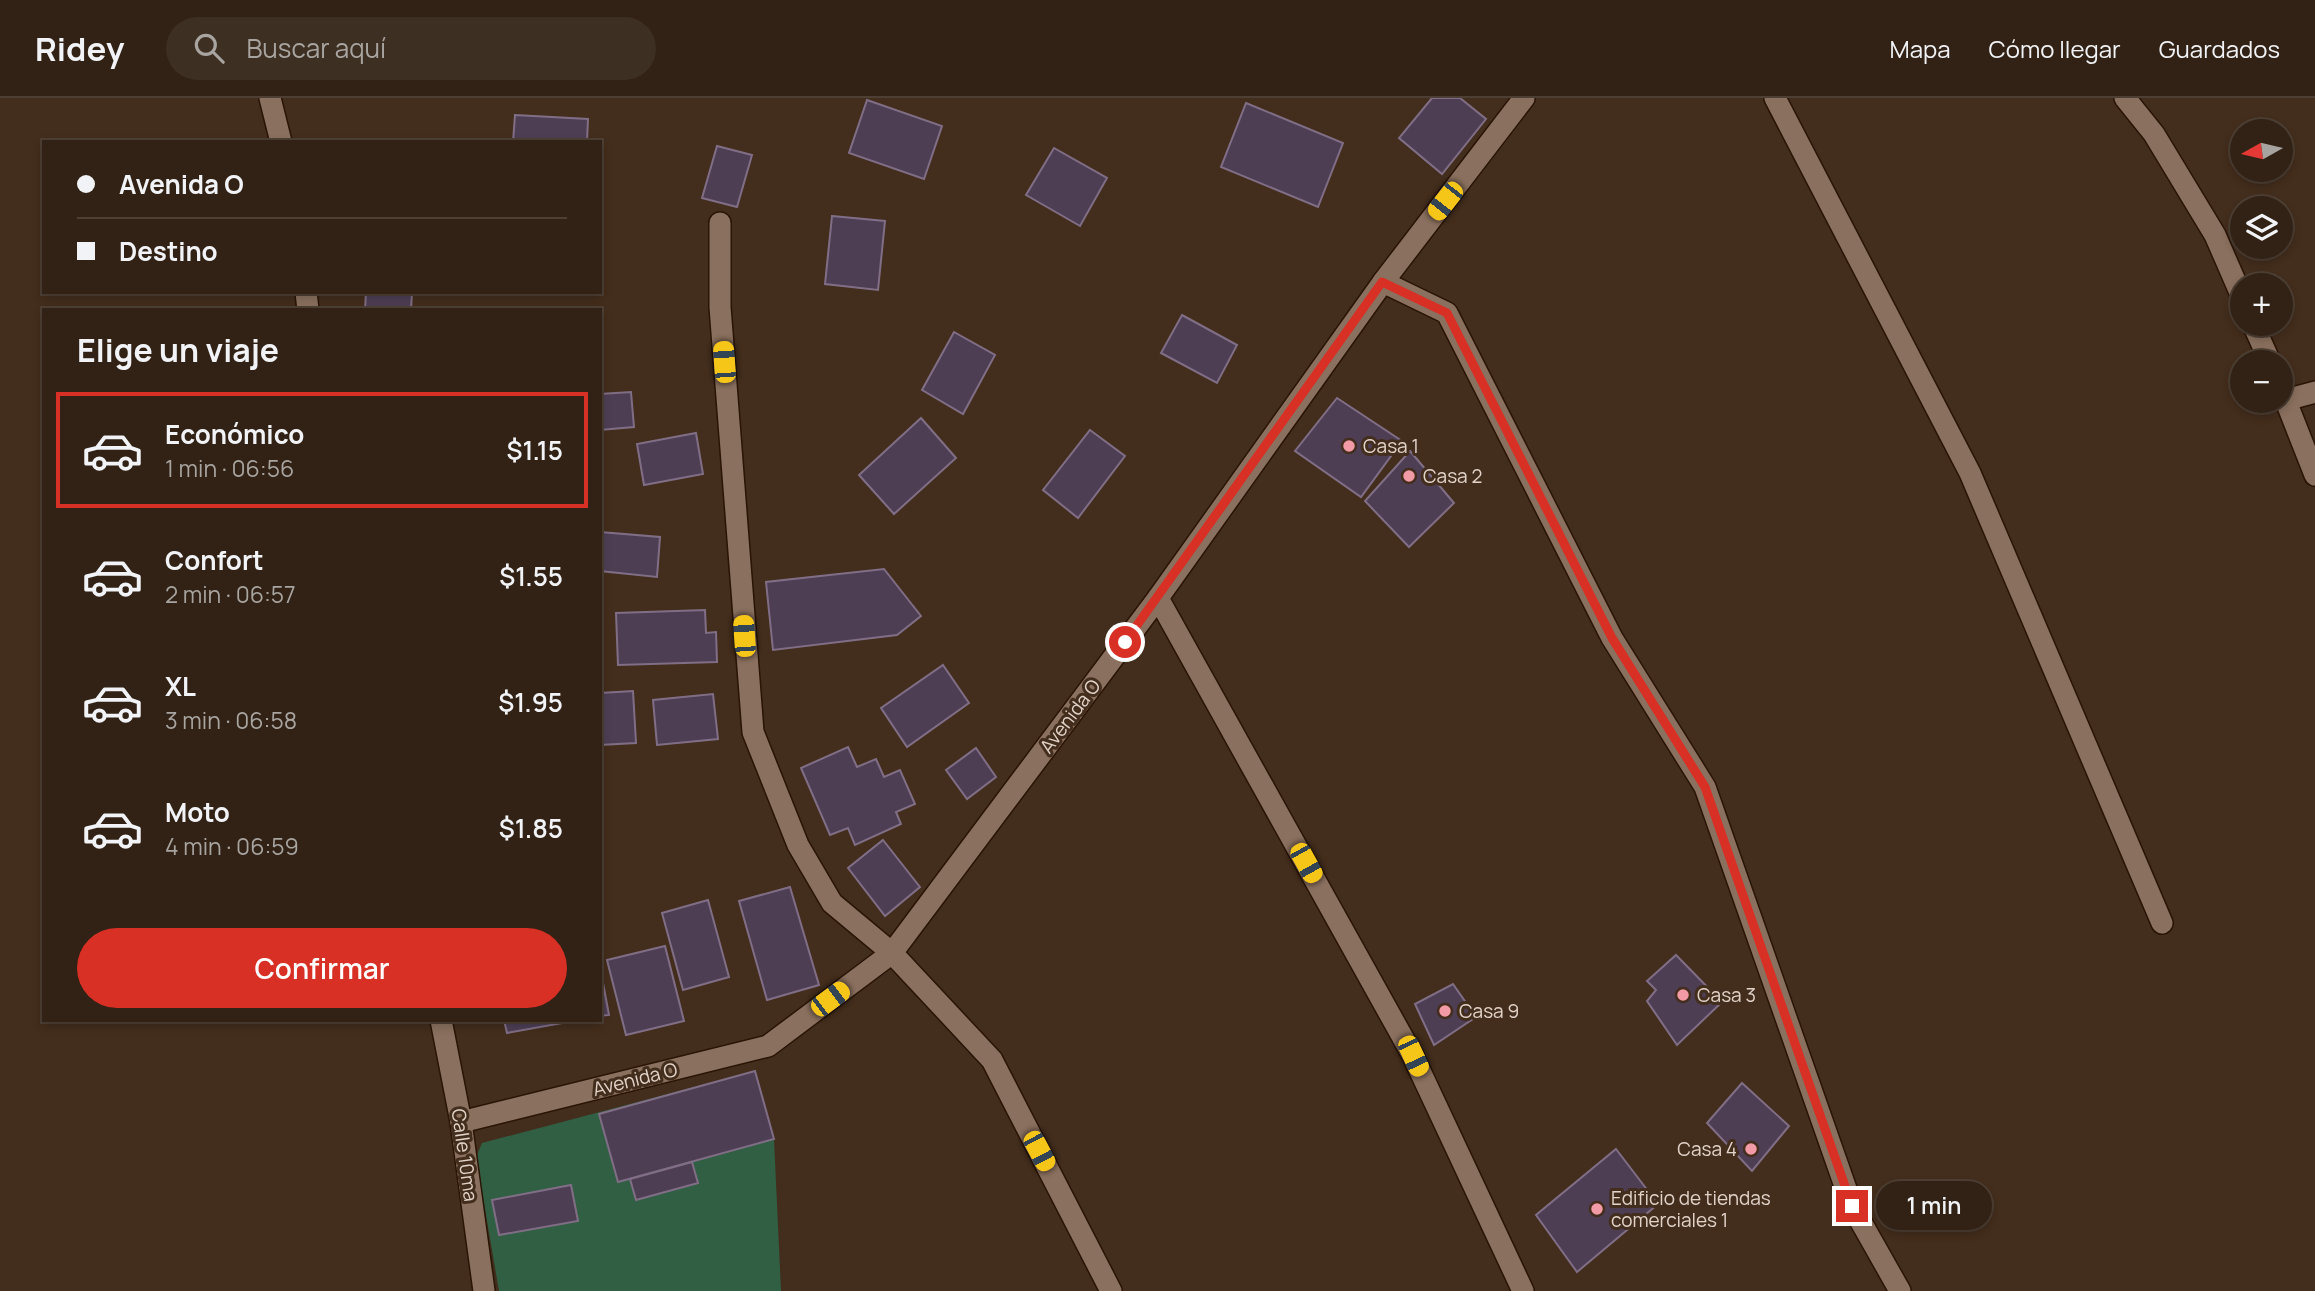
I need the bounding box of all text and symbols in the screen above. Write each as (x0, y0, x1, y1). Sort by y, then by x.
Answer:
search box (166, 17, 656, 80)
text: Ridey (35, 26, 124, 71)
icon: search (190, 29, 228, 67)
text: Buscar aquí (246, 30, 386, 66)
text: Mapa (1890, 32, 1951, 65)
text: Cómo llegar (1989, 32, 2121, 65)
text: Guardados (2159, 32, 2280, 65)
north arrow (2230, 119, 2292, 182)
map controls (2230, 119, 2293, 413)
text: Avenida O (119, 166, 244, 202)
car (1424, 178, 1467, 224)
button: layers (2230, 196, 2293, 259)
text: Destino (119, 233, 218, 269)
button: + (2230, 273, 2293, 336)
text: Elige un viaje (77, 328, 279, 372)
car (713, 340, 736, 384)
button: − (2230, 350, 2293, 413)
text: Económico (165, 416, 304, 452)
icon: car (81, 419, 144, 482)
text: $1.15 (507, 432, 563, 468)
place label: Casa 1 (1363, 433, 1419, 459)
marker: Casa 1 (1341, 438, 1357, 454)
text: 1 min · 06:56 (165, 452, 294, 484)
place label: Casa 2 (1423, 463, 1482, 489)
marker: Casa 2 (1401, 468, 1417, 484)
text: Confort (165, 542, 264, 578)
icon: car (81, 545, 144, 608)
text: $1.55 (499, 558, 563, 594)
text: 2 min · 06:57 (165, 578, 296, 610)
car (733, 614, 756, 658)
route start (1109, 626, 1141, 658)
text: XL (165, 668, 196, 704)
icon: car (81, 671, 144, 734)
street label: Avenida O (1034, 673, 1107, 758)
text: $1.95 (498, 684, 563, 720)
text: 3 min · 06:58 (165, 704, 297, 736)
text: Moto (165, 794, 230, 830)
icon: car (81, 797, 144, 860)
text: $1.85 (499, 810, 563, 846)
text: 4 min · 06:59 (165, 830, 299, 862)
car (1287, 840, 1326, 886)
button: Confirmar (77, 928, 567, 1008)
car (807, 978, 854, 1020)
place label: Casa 3 (1697, 982, 1756, 1008)
marker: Casa 3 (1675, 987, 1691, 1003)
place label: Casa 9 (1459, 998, 1519, 1024)
marker: Casa 9 (1437, 1003, 1453, 1019)
car (1395, 1033, 1432, 1079)
street label: Avenida O (590, 1056, 680, 1102)
street label: Calle 10ma (446, 1107, 484, 1203)
car (1020, 1128, 1059, 1174)
place label: Casa 4 (1677, 1136, 1737, 1162)
marker: Casa 4 (1743, 1141, 1759, 1157)
callout: 1 min (1876, 1182, 1992, 1230)
place label: Edificio de tiendas comerciales 1 (1611, 1185, 1771, 1233)
text: 1 min (1907, 1189, 1961, 1221)
route end (1836, 1190, 1868, 1222)
marker: Edificio de tiendas comerciales 1 (1589, 1201, 1605, 1217)

